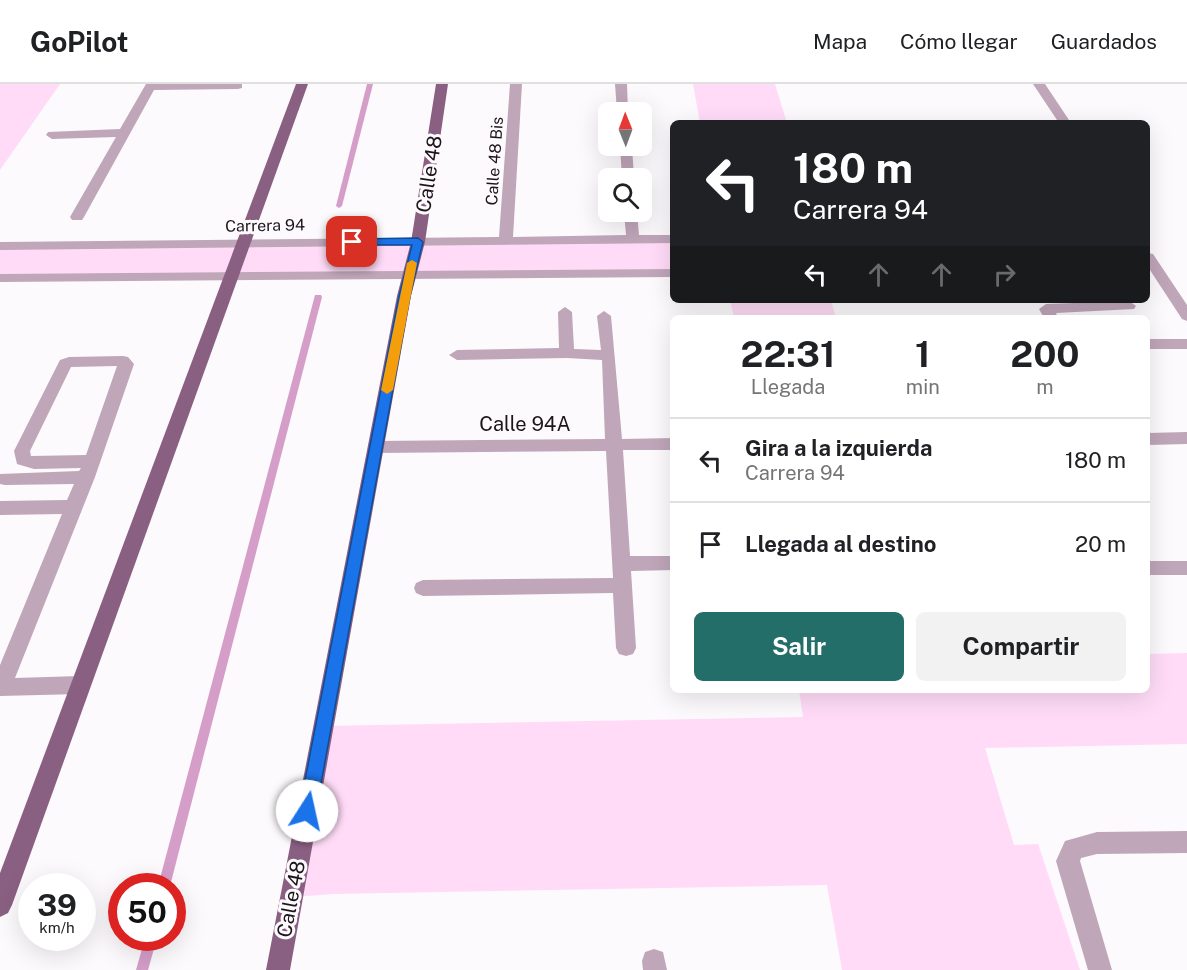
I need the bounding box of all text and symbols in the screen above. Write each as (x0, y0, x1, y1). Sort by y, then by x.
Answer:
text: GoPilot (30, 25, 129, 58)
text: Mapa (813, 29, 867, 54)
text: Cómo llegar (900, 29, 1018, 54)
text: Guardados (1051, 29, 1157, 54)
north arrow (598, 102, 652, 156)
map controls (598, 102, 652, 222)
street label: Calle 48 Bis (482, 116, 507, 206)
street label: Calle 48 (411, 134, 447, 214)
text: 180 m (793, 143, 913, 192)
icon: left (694, 144, 772, 222)
button: search (598, 168, 652, 222)
text: Carrera 94 (793, 193, 928, 225)
street label: Carrera 94 (225, 215, 305, 236)
pin (326, 216, 377, 267)
icon: arrive (335, 225, 368, 258)
icon: left (799, 258, 832, 291)
icon: ahead (862, 258, 895, 291)
icon: ahead (925, 258, 958, 291)
icon: right (988, 258, 1021, 291)
text: 22:31 (741, 333, 835, 375)
text: 1 (915, 333, 931, 375)
text: 200 (1010, 333, 1079, 375)
text: Llegada (751, 375, 825, 399)
text: min (906, 375, 940, 399)
text: m (1036, 375, 1054, 399)
street label: Calle 94A (479, 412, 571, 436)
text: Gira a la izquierda (745, 435, 932, 461)
icon: left (694, 444, 727, 477)
text: 180 m (1065, 447, 1126, 473)
text: Carrera 94 (745, 461, 845, 485)
icon: arrive (694, 528, 727, 561)
text: Llegada al destino (745, 531, 936, 557)
text: 20 m (1075, 531, 1126, 557)
button: Salir (694, 612, 904, 681)
button: Compartir (916, 612, 1126, 681)
position arrow (275, 779, 339, 843)
street label: Calle 48 (272, 859, 310, 939)
speed limit sign: 50 (108, 873, 186, 951)
text: 39 (37, 887, 77, 923)
text: km/h (39, 919, 75, 936)

